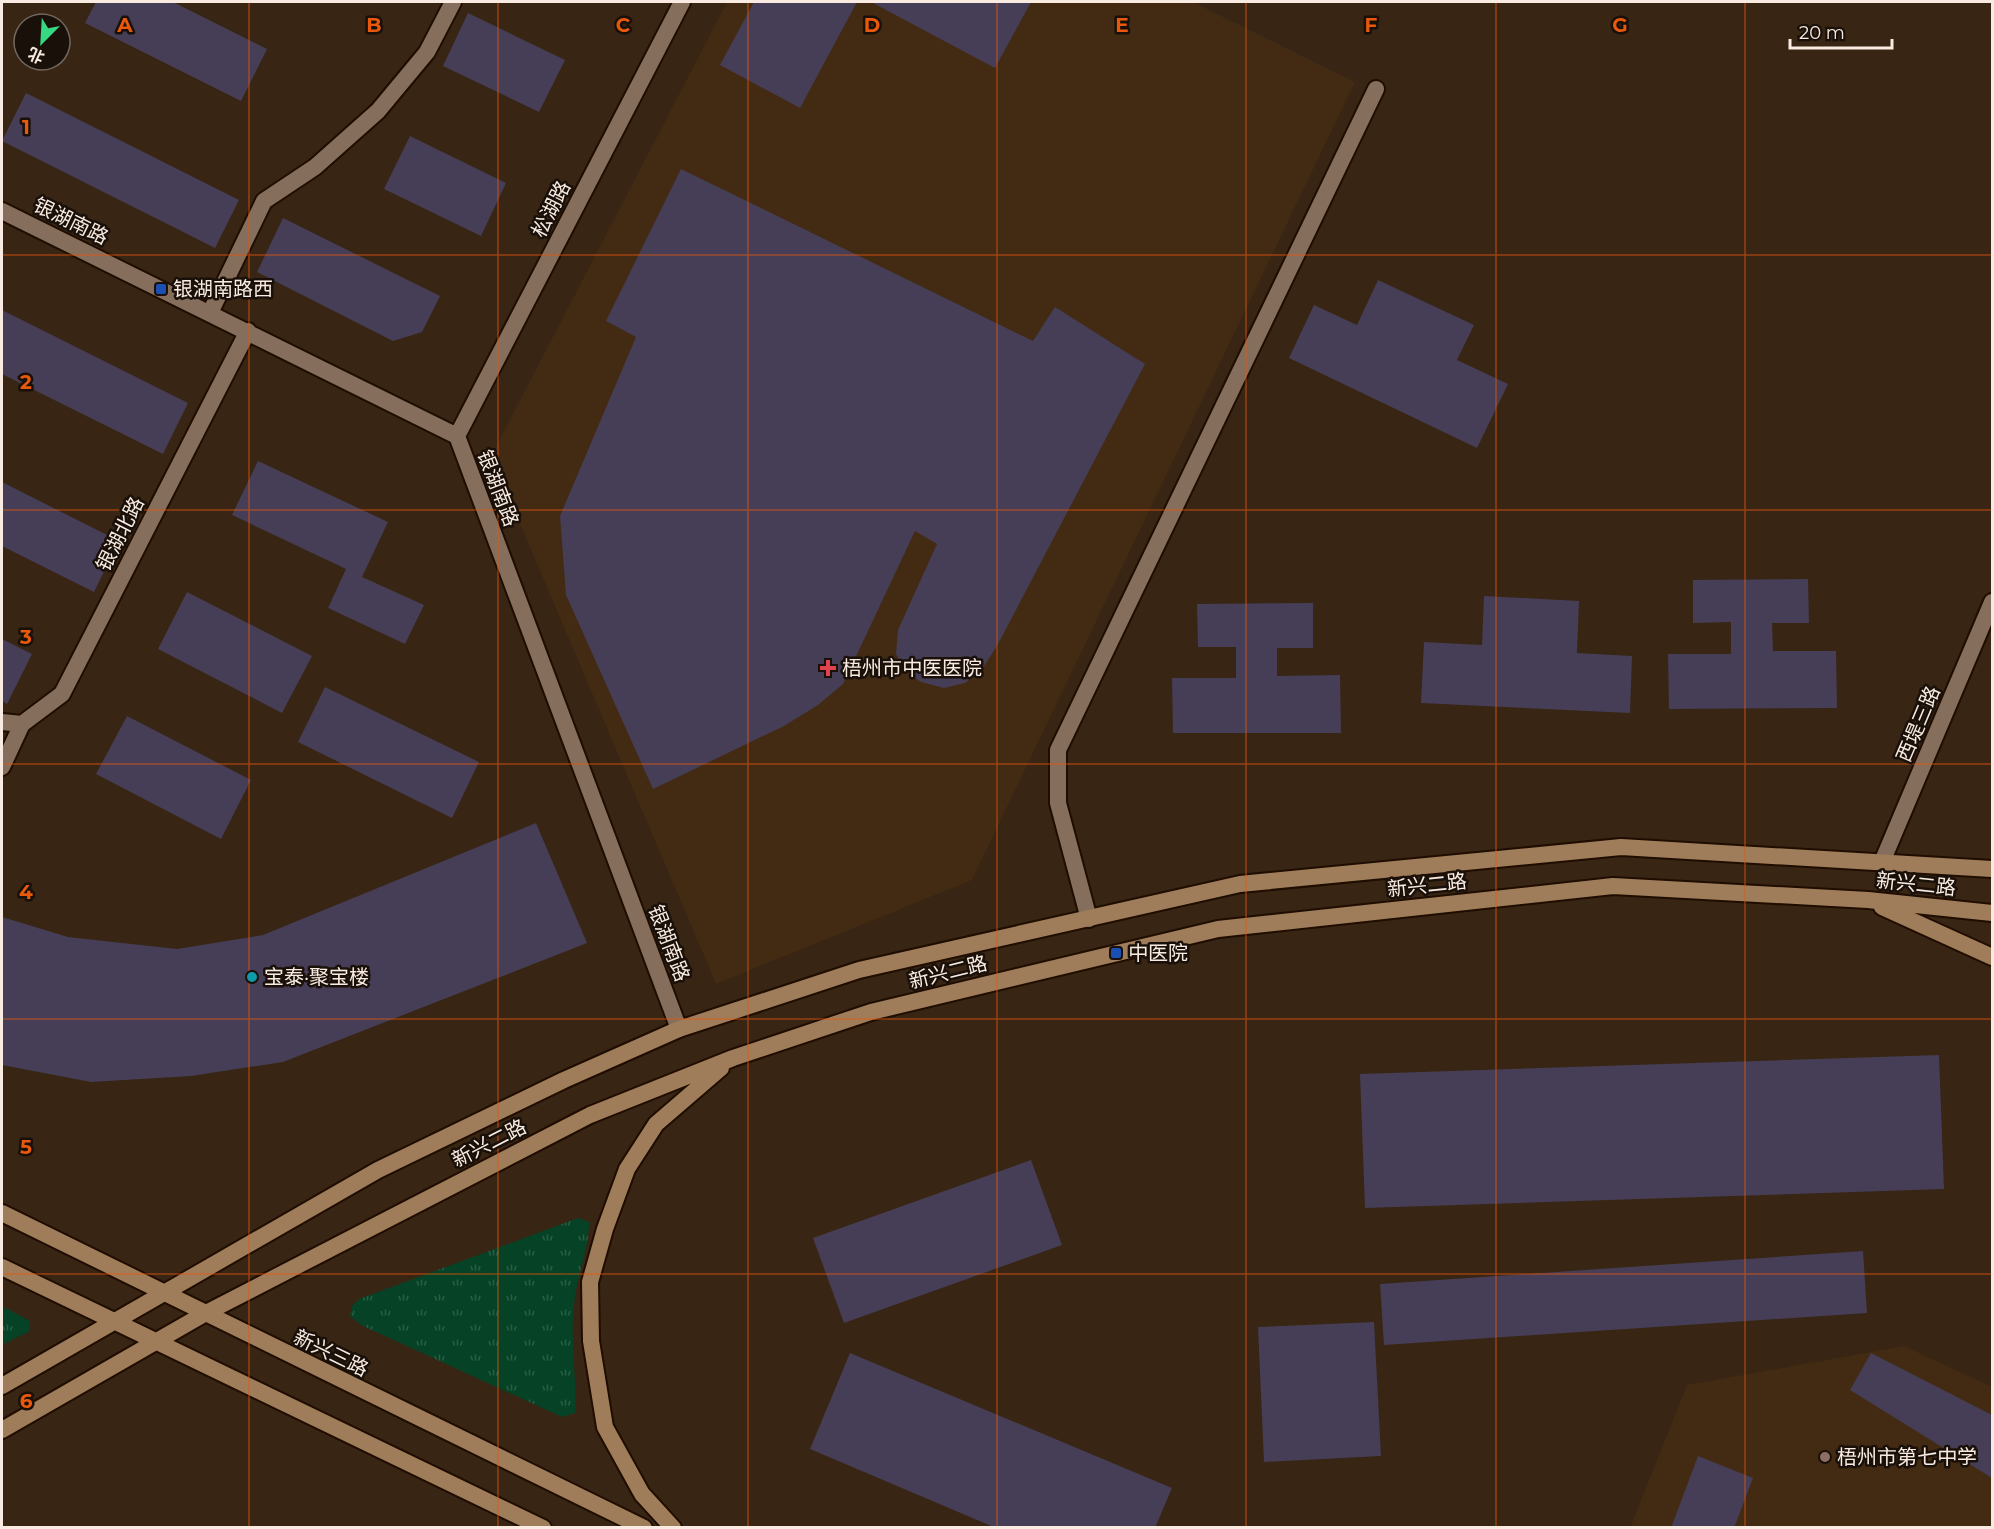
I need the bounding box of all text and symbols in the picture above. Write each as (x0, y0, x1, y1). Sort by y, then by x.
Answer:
north arrow (12, 12, 72, 72)
scale bar (1790, 12, 1892, 50)
text: A (116, 13, 133, 37)
text: B (366, 13, 382, 37)
text: C (616, 13, 631, 37)
text: D (864, 13, 880, 37)
text: E (1115, 13, 1129, 37)
text: F (1365, 13, 1378, 37)
text: G (1612, 13, 1628, 37)
text: 20 m (1799, 22, 1845, 44)
text: 北 (25, 43, 47, 67)
text: 1 (22, 115, 30, 139)
street label: 松湖路 (527, 177, 575, 241)
street label: 银湖南路 (30, 193, 112, 249)
place label: 银湖南路西 (173, 277, 273, 301)
marker: 银湖南路西 (154, 282, 168, 296)
text: 2 (20, 370, 32, 394)
street label: 银湖南路 (472, 446, 524, 530)
street label: 银湖北路 (91, 493, 149, 575)
text: 3 (19, 625, 32, 649)
place label: 梧州市中医医院 (842, 656, 982, 680)
marker: 梧州市中医医院 (819, 659, 837, 677)
street label: 西堤三路 (1891, 682, 1945, 766)
street label: 新兴二路 (1875, 868, 1957, 900)
street label: 新兴二路 (1386, 869, 1468, 901)
text: 4 (19, 880, 33, 904)
street label: 银湖南路 (643, 901, 695, 985)
place label: 中医院 (1128, 941, 1188, 965)
marker: 中医院 (1109, 946, 1123, 960)
street label: 新兴二路 (906, 951, 990, 993)
place label: 宝泰·聚宝楼 (264, 965, 369, 989)
marker: 宝泰·聚宝楼 (245, 970, 259, 984)
street label: 新兴二路 (448, 1114, 530, 1172)
text: 5 (20, 1135, 32, 1159)
street label: 新兴三路 (290, 1325, 372, 1381)
text: 6 (20, 1389, 33, 1413)
place label: 梧州市第七中学 (1837, 1445, 1977, 1469)
marker: 梧州市第七中学 (1818, 1450, 1832, 1464)

